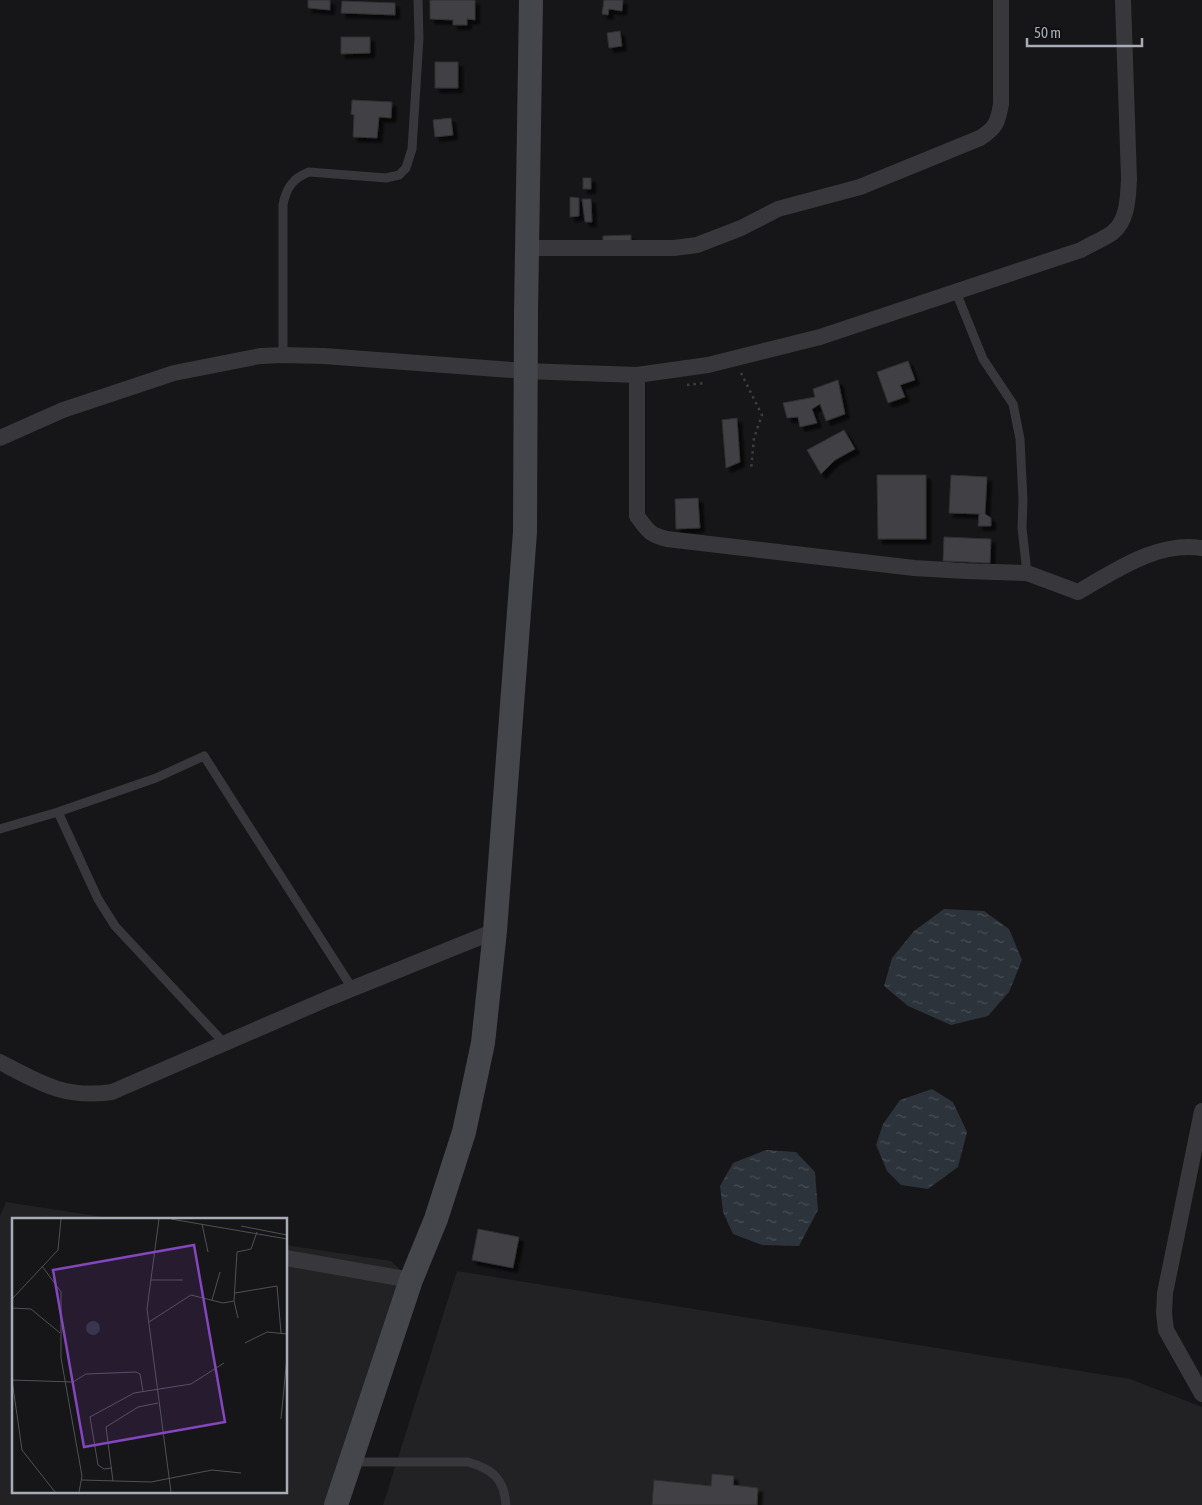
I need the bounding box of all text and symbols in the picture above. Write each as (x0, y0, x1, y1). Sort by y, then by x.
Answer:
scale bar (1027, 15, 1142, 47)
text: 50 m (1034, 24, 1061, 41)
inset map (12, 1218, 288, 1492)

